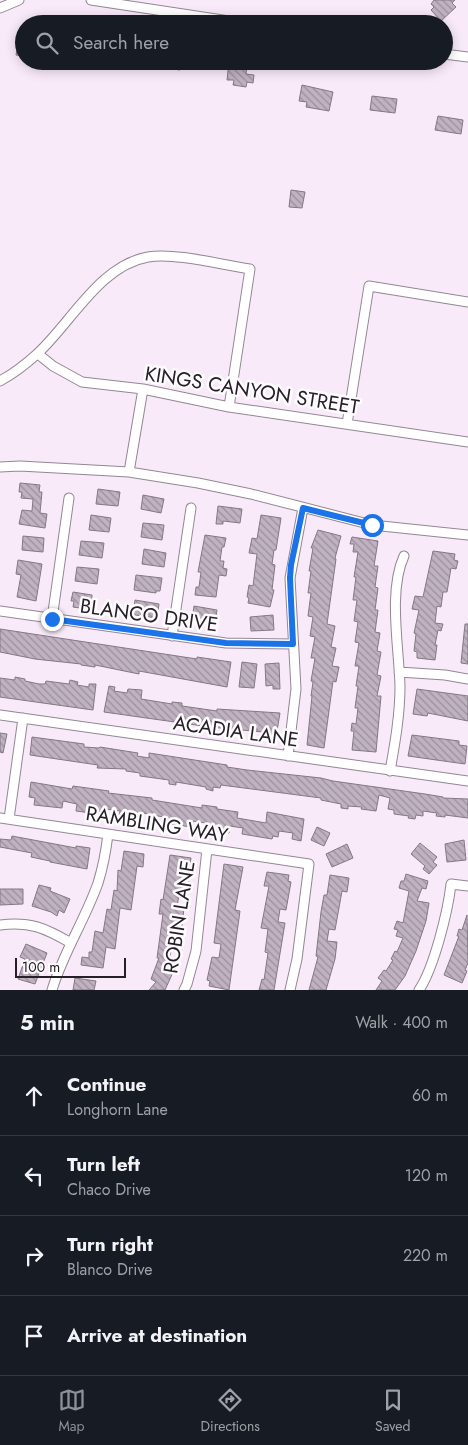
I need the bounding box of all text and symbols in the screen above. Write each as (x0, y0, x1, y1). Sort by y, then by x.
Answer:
search box (15, 15, 453, 70)
icon: search (33, 29, 61, 57)
text: Search here (73, 29, 169, 56)
street label: KINGS CANYON STREET (143, 359, 362, 422)
route start (361, 514, 384, 537)
street label: BLANCO DRIVE (78, 591, 220, 640)
route end (41, 608, 64, 631)
street label: ACADIA LANE (171, 708, 300, 755)
street label: RAMBLING WAY (84, 799, 231, 850)
street label: ROBIN LANE (156, 859, 203, 976)
scale bar (15, 955, 126, 978)
text: 100 m (22, 957, 60, 977)
text: 5 min (20, 1008, 75, 1038)
text: Walk · 400 m (355, 1011, 448, 1034)
text: Continue (67, 1071, 146, 1098)
icon: ahead (20, 1082, 48, 1110)
text: 60 m (412, 1084, 448, 1107)
text: Longhorn Lane (67, 1098, 168, 1121)
text: Turn left (67, 1151, 140, 1178)
icon: left (20, 1162, 48, 1190)
text: 120 m (405, 1164, 448, 1187)
text: Chaco Drive (67, 1178, 151, 1201)
text: Turn right (67, 1231, 153, 1258)
icon: right (20, 1242, 48, 1270)
text: 220 m (403, 1244, 448, 1267)
text: Blanco Drive (67, 1258, 152, 1281)
icon: arrive (20, 1322, 48, 1350)
text: Arrive at destination (67, 1322, 247, 1349)
tab: Map (58, 1386, 86, 1436)
tab: Directions (201, 1386, 260, 1436)
tab: Saved (375, 1386, 410, 1436)

